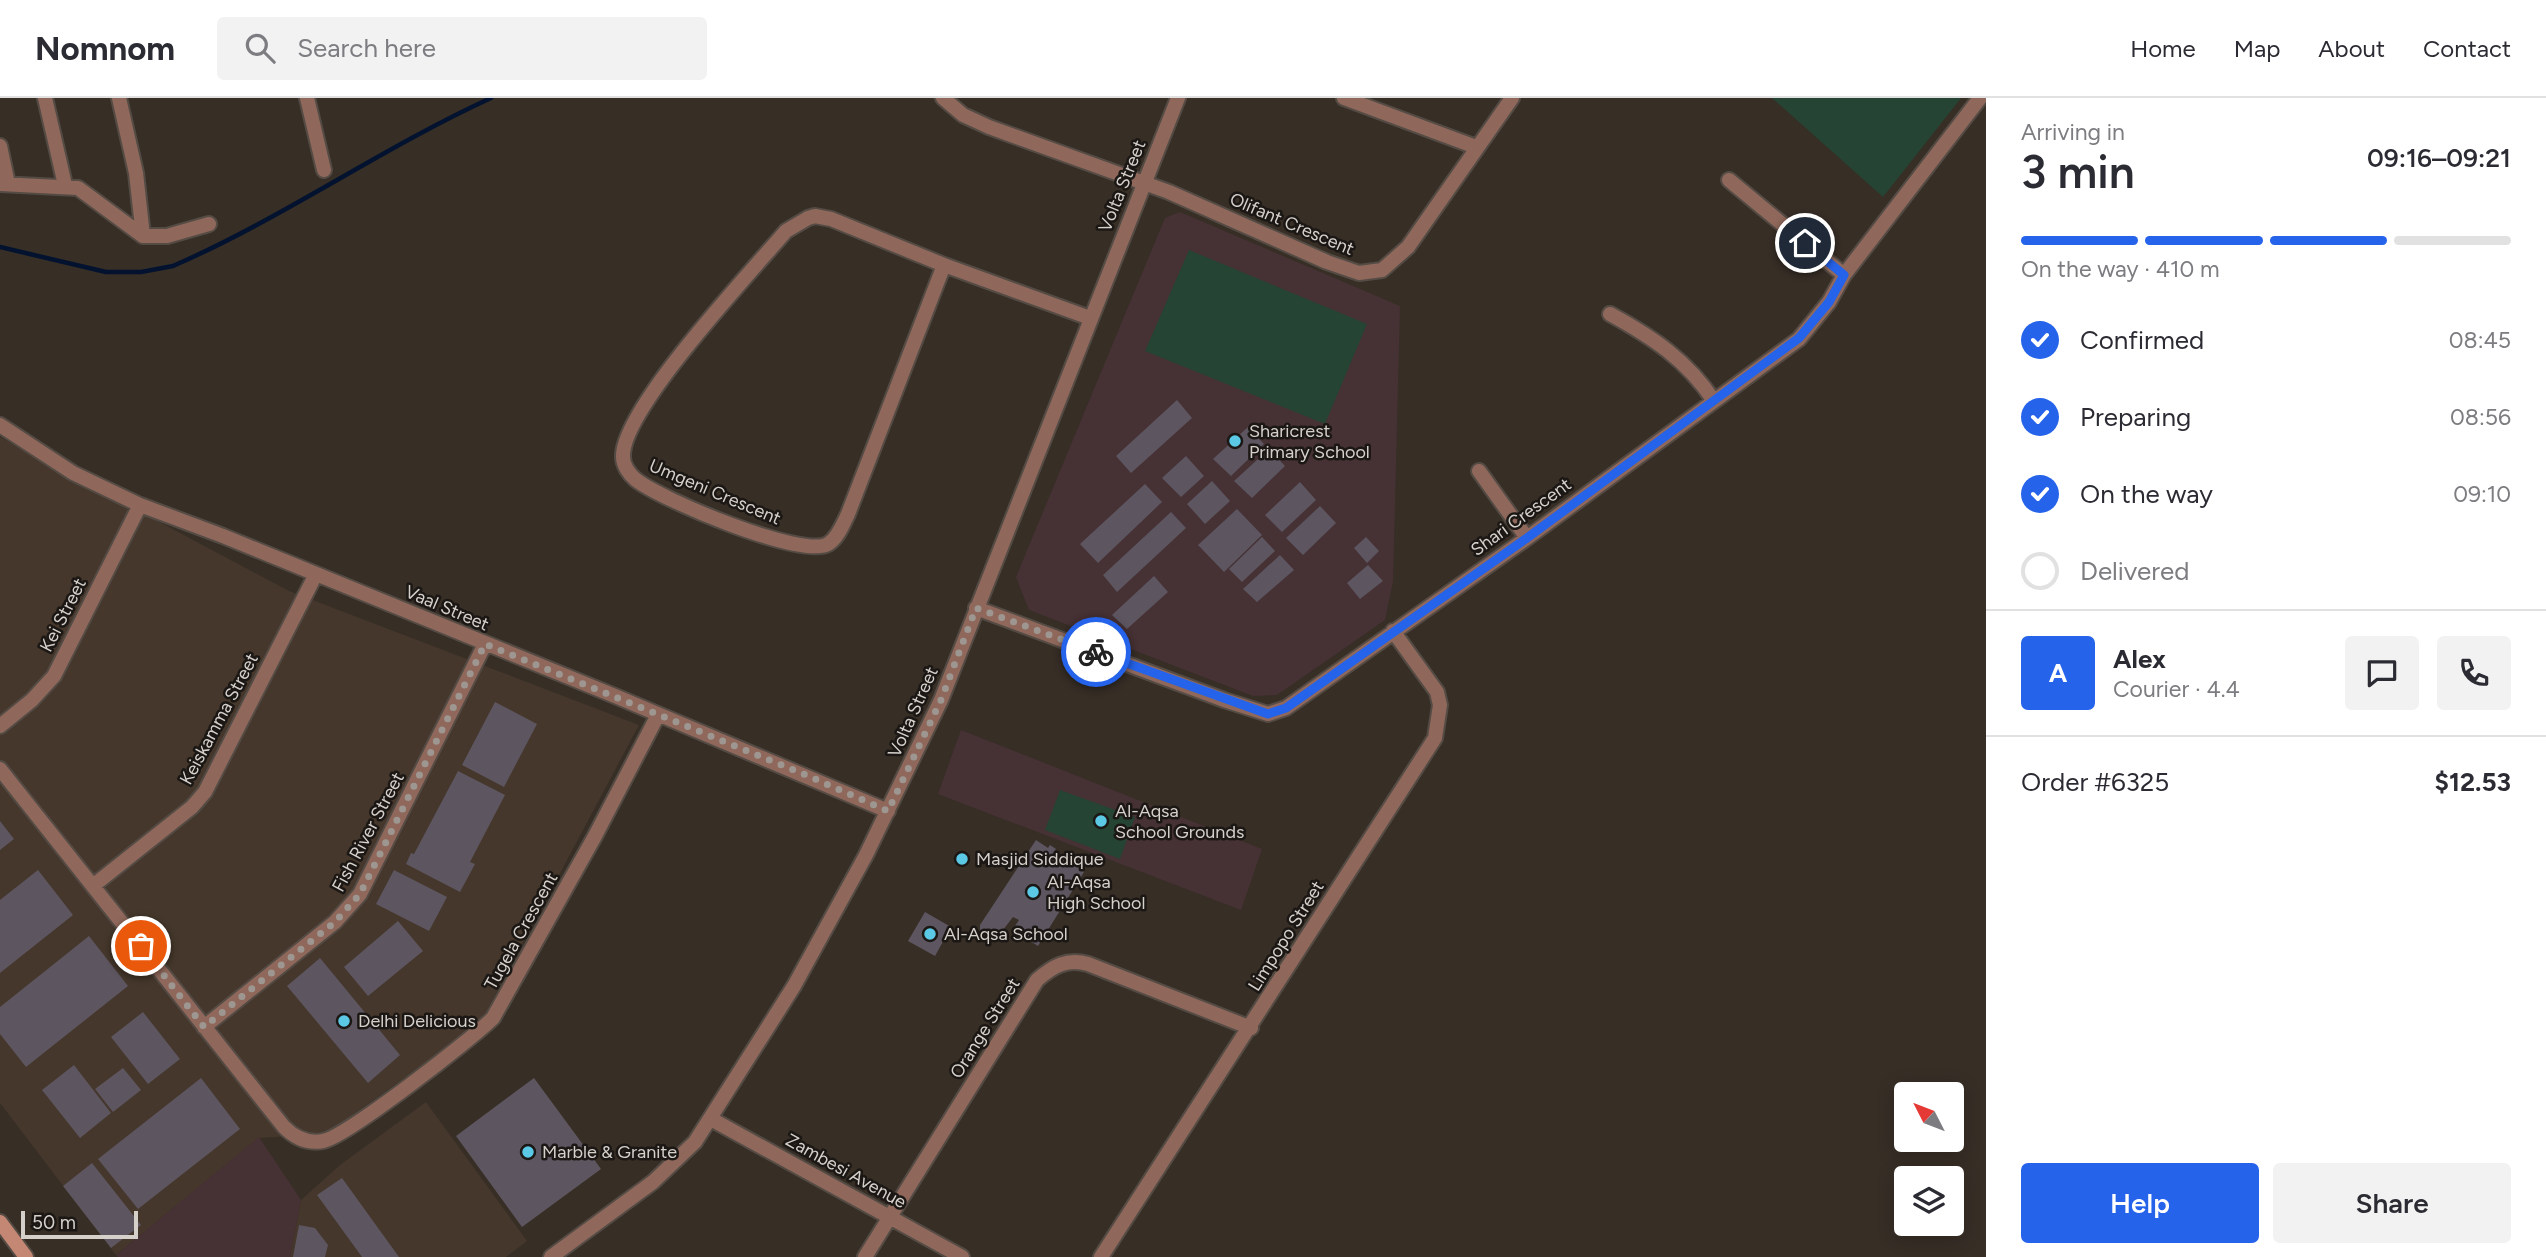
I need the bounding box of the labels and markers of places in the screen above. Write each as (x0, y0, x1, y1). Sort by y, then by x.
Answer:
pin (1775, 213, 1835, 273)
place label: Sharicrest Primary School (1249, 420, 1370, 463)
marker: Sharicrest Primary School (1227, 433, 1243, 449)
place label: Al-Aqsa School Grounds (1115, 800, 1244, 843)
marker: Al-Aqsa School Grounds (1093, 813, 1109, 829)
place label: Masjid Siddique (976, 848, 1104, 870)
marker: Masjid Siddique (954, 851, 970, 867)
place label: Al-Aqsa High School (1047, 871, 1145, 914)
marker: Al-Aqsa High School (1025, 884, 1041, 900)
pin (111, 916, 171, 976)
place label: Al-Aqsa School (944, 923, 1068, 945)
marker: Al-Aqsa School (922, 926, 938, 942)
place label: Delhi Delicious (358, 1010, 476, 1032)
marker: Delhi Delicious (336, 1013, 352, 1029)
place label: Marble & Granite (542, 1141, 677, 1163)
marker: Marble & Granite (520, 1144, 536, 1160)

